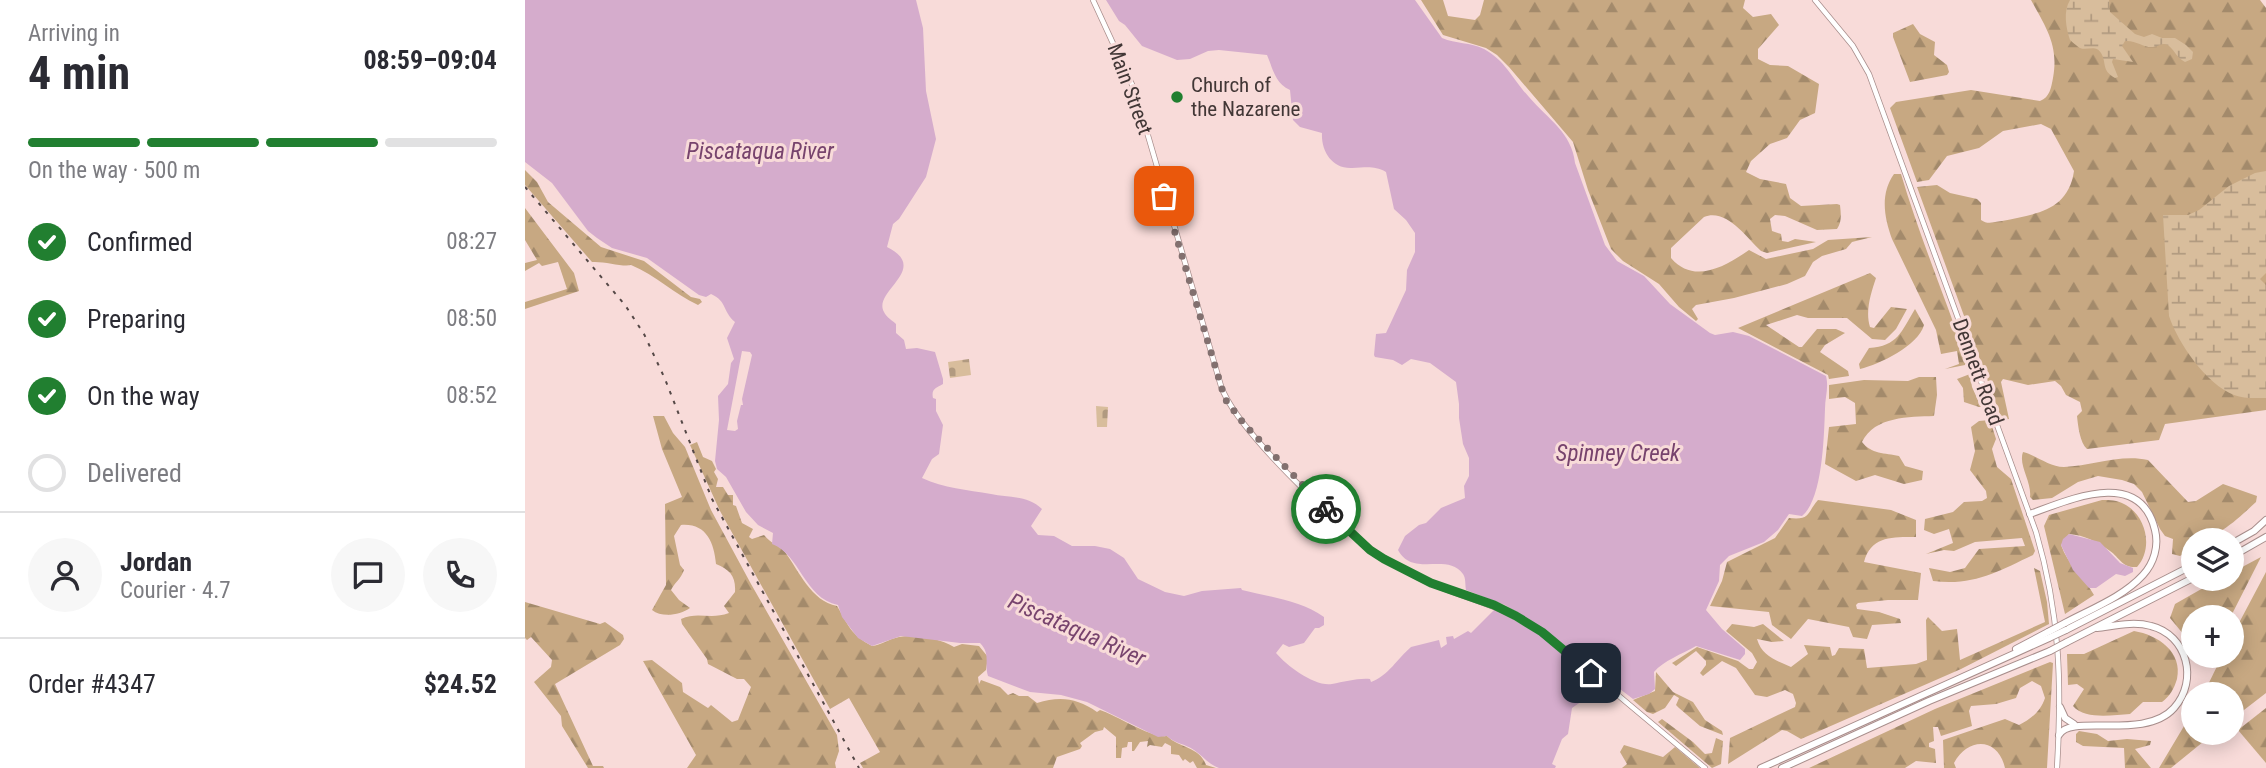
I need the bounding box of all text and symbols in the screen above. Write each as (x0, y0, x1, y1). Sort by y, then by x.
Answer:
text: Arriving in (28, 20, 120, 47)
street label: Main Street (1102, 40, 1158, 138)
text: 08:59–09:04 (363, 45, 497, 75)
text: 4 min (28, 46, 130, 100)
place label: Church of the Nazarene (1191, 73, 1301, 121)
marker: Church of the Nazarene (1169, 89, 1185, 105)
water label: Piscataqua River (686, 138, 835, 165)
text: On the way · 500 m (28, 157, 200, 184)
pin (1134, 166, 1194, 226)
icon: bag (1145, 177, 1183, 215)
icon: check (28, 223, 66, 261)
text: Confirmed (87, 227, 193, 257)
text: 08:27 (446, 228, 497, 255)
icon: check (28, 300, 66, 338)
text: Preparing (87, 304, 186, 334)
text: 08:50 (446, 305, 497, 332)
street label: Dennett Road (1948, 316, 2008, 428)
icon: check (28, 377, 66, 415)
text: On the way (87, 381, 200, 411)
text: 08:52 (446, 382, 497, 409)
water label: Spinney Creek (1556, 440, 1681, 467)
text: Delivered (87, 458, 182, 488)
courier (1291, 474, 1361, 544)
icon: bike (1307, 490, 1345, 528)
map controls (2181, 528, 2244, 745)
button: layers (2181, 528, 2244, 591)
button: person (28, 538, 102, 612)
button: chat (331, 538, 405, 612)
button: phone (423, 538, 497, 612)
text: Jordan (120, 547, 192, 577)
text: Courier · 4.7 (120, 577, 231, 604)
water label: Piscataqua River (1004, 588, 1151, 673)
button: + (2181, 605, 2244, 668)
pin (1561, 643, 1621, 703)
icon: home (1572, 654, 1610, 692)
text: Order #4347 (28, 669, 156, 699)
text: $24.52 (424, 669, 497, 699)
button: − (2181, 682, 2244, 745)

